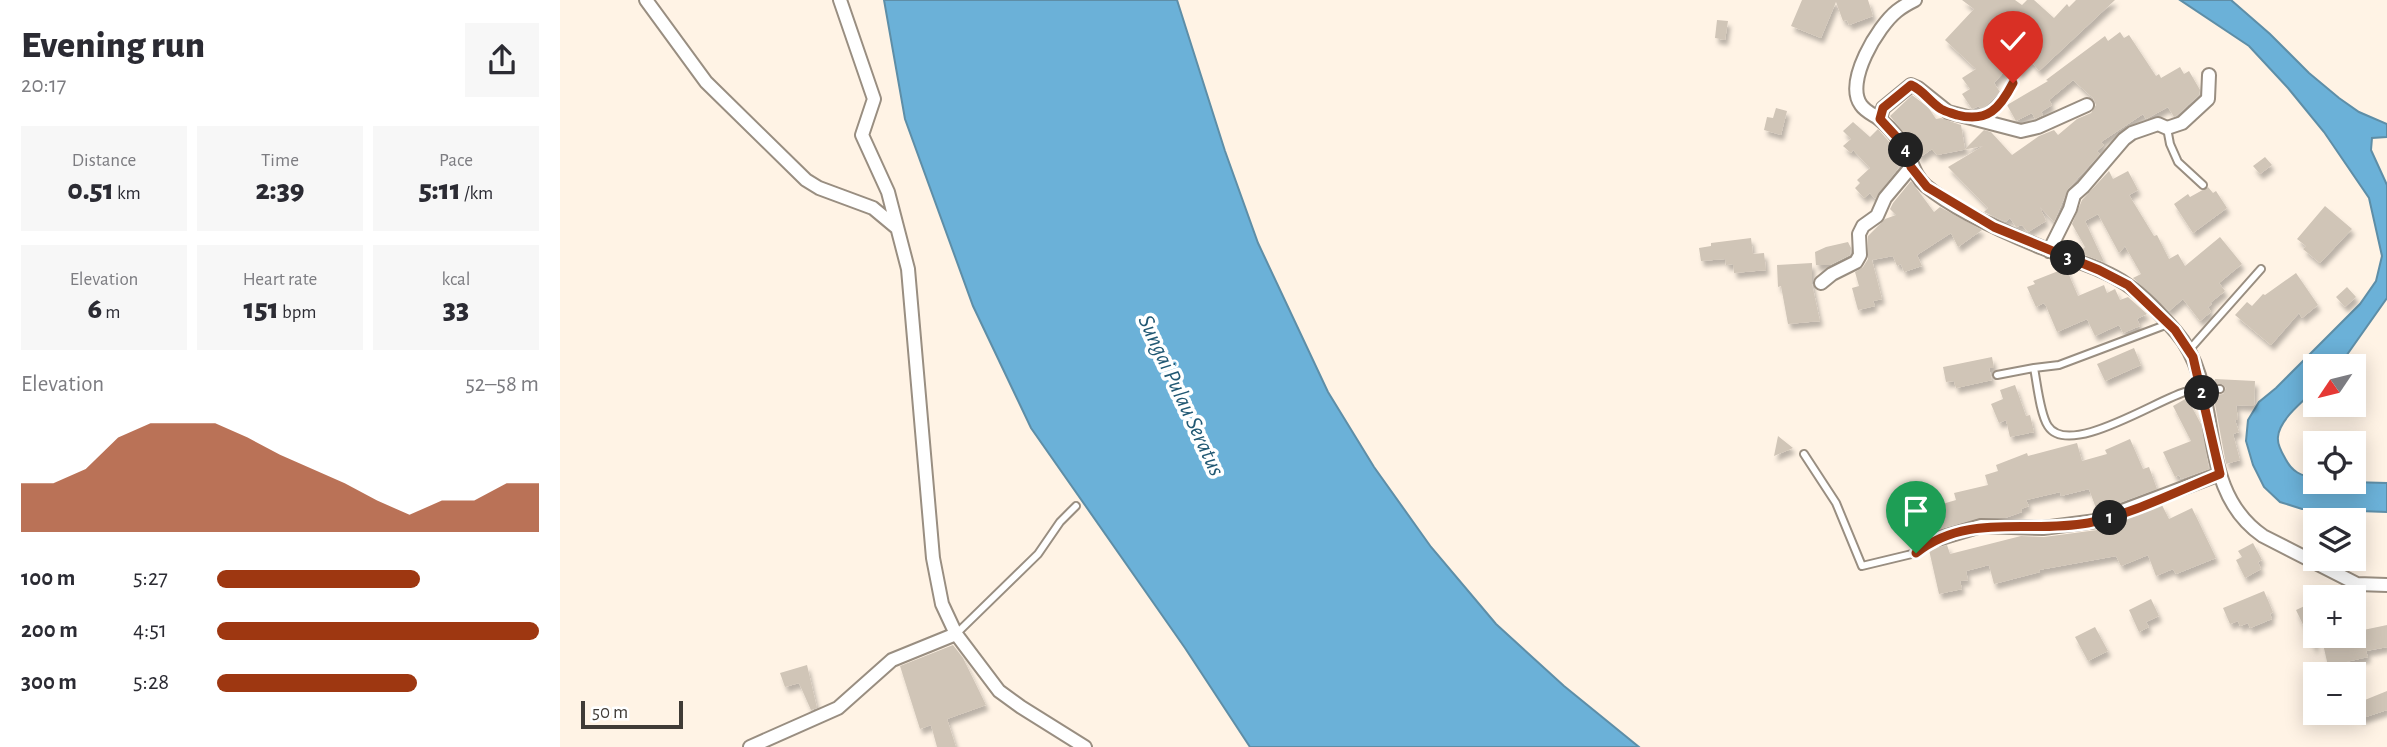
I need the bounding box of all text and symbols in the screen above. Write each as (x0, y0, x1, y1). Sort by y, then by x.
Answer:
pin (1983, 11, 2043, 83)
icon: check (1994, 22, 2032, 60)
button: share (465, 23, 539, 97)
text: Evening run (21, 27, 205, 65)
text: 20:17 (21, 74, 66, 97)
pin: 4 (1888, 132, 1924, 168)
text: 4 (1901, 140, 1910, 159)
text: Distance (72, 151, 136, 170)
text: Time (261, 151, 299, 170)
text: Pace (439, 151, 473, 170)
text: 0.51 (67, 175, 114, 205)
text: 2:39 (255, 175, 305, 205)
text: 5:11 (419, 175, 461, 205)
text: km (114, 184, 141, 203)
text: /km (461, 184, 493, 203)
pin: 3 (2050, 240, 2086, 276)
text: 3 (2063, 248, 2072, 267)
text: Elevation (70, 270, 138, 289)
text: Heart rate (243, 270, 317, 289)
text: kcal (442, 270, 470, 289)
text: 6 (87, 294, 102, 324)
text: 151 (244, 294, 279, 324)
text: 33 (443, 294, 469, 324)
text: m (102, 303, 121, 322)
text: bpm (279, 303, 316, 322)
water label: Sungai Pulau Seratus (1133, 312, 1228, 480)
north arrow (2303, 354, 2366, 416)
map controls (2303, 354, 2366, 725)
text: Elevation (21, 373, 104, 396)
text: 52–58 m (465, 373, 539, 396)
pin: 2 (2184, 376, 2220, 410)
text: 2 (2197, 383, 2206, 402)
button: locate (2303, 431, 2366, 494)
pin (1886, 481, 1946, 553)
icon: arrive (1897, 492, 1935, 530)
pin: 1 (2092, 500, 2128, 536)
text: 1 (2106, 508, 2113, 527)
button: layers (2303, 508, 2366, 571)
text: 100 m (21, 567, 75, 590)
text: 5:27 (133, 567, 168, 590)
button: + (2303, 585, 2366, 648)
text: 200 m (21, 619, 78, 642)
text: 4:51 (133, 619, 167, 642)
button: − (2303, 662, 2366, 725)
text: 300 m (21, 671, 77, 694)
text: 5:28 (133, 671, 169, 694)
scale bar (581, 698, 682, 730)
text: 50 m (592, 703, 628, 722)

